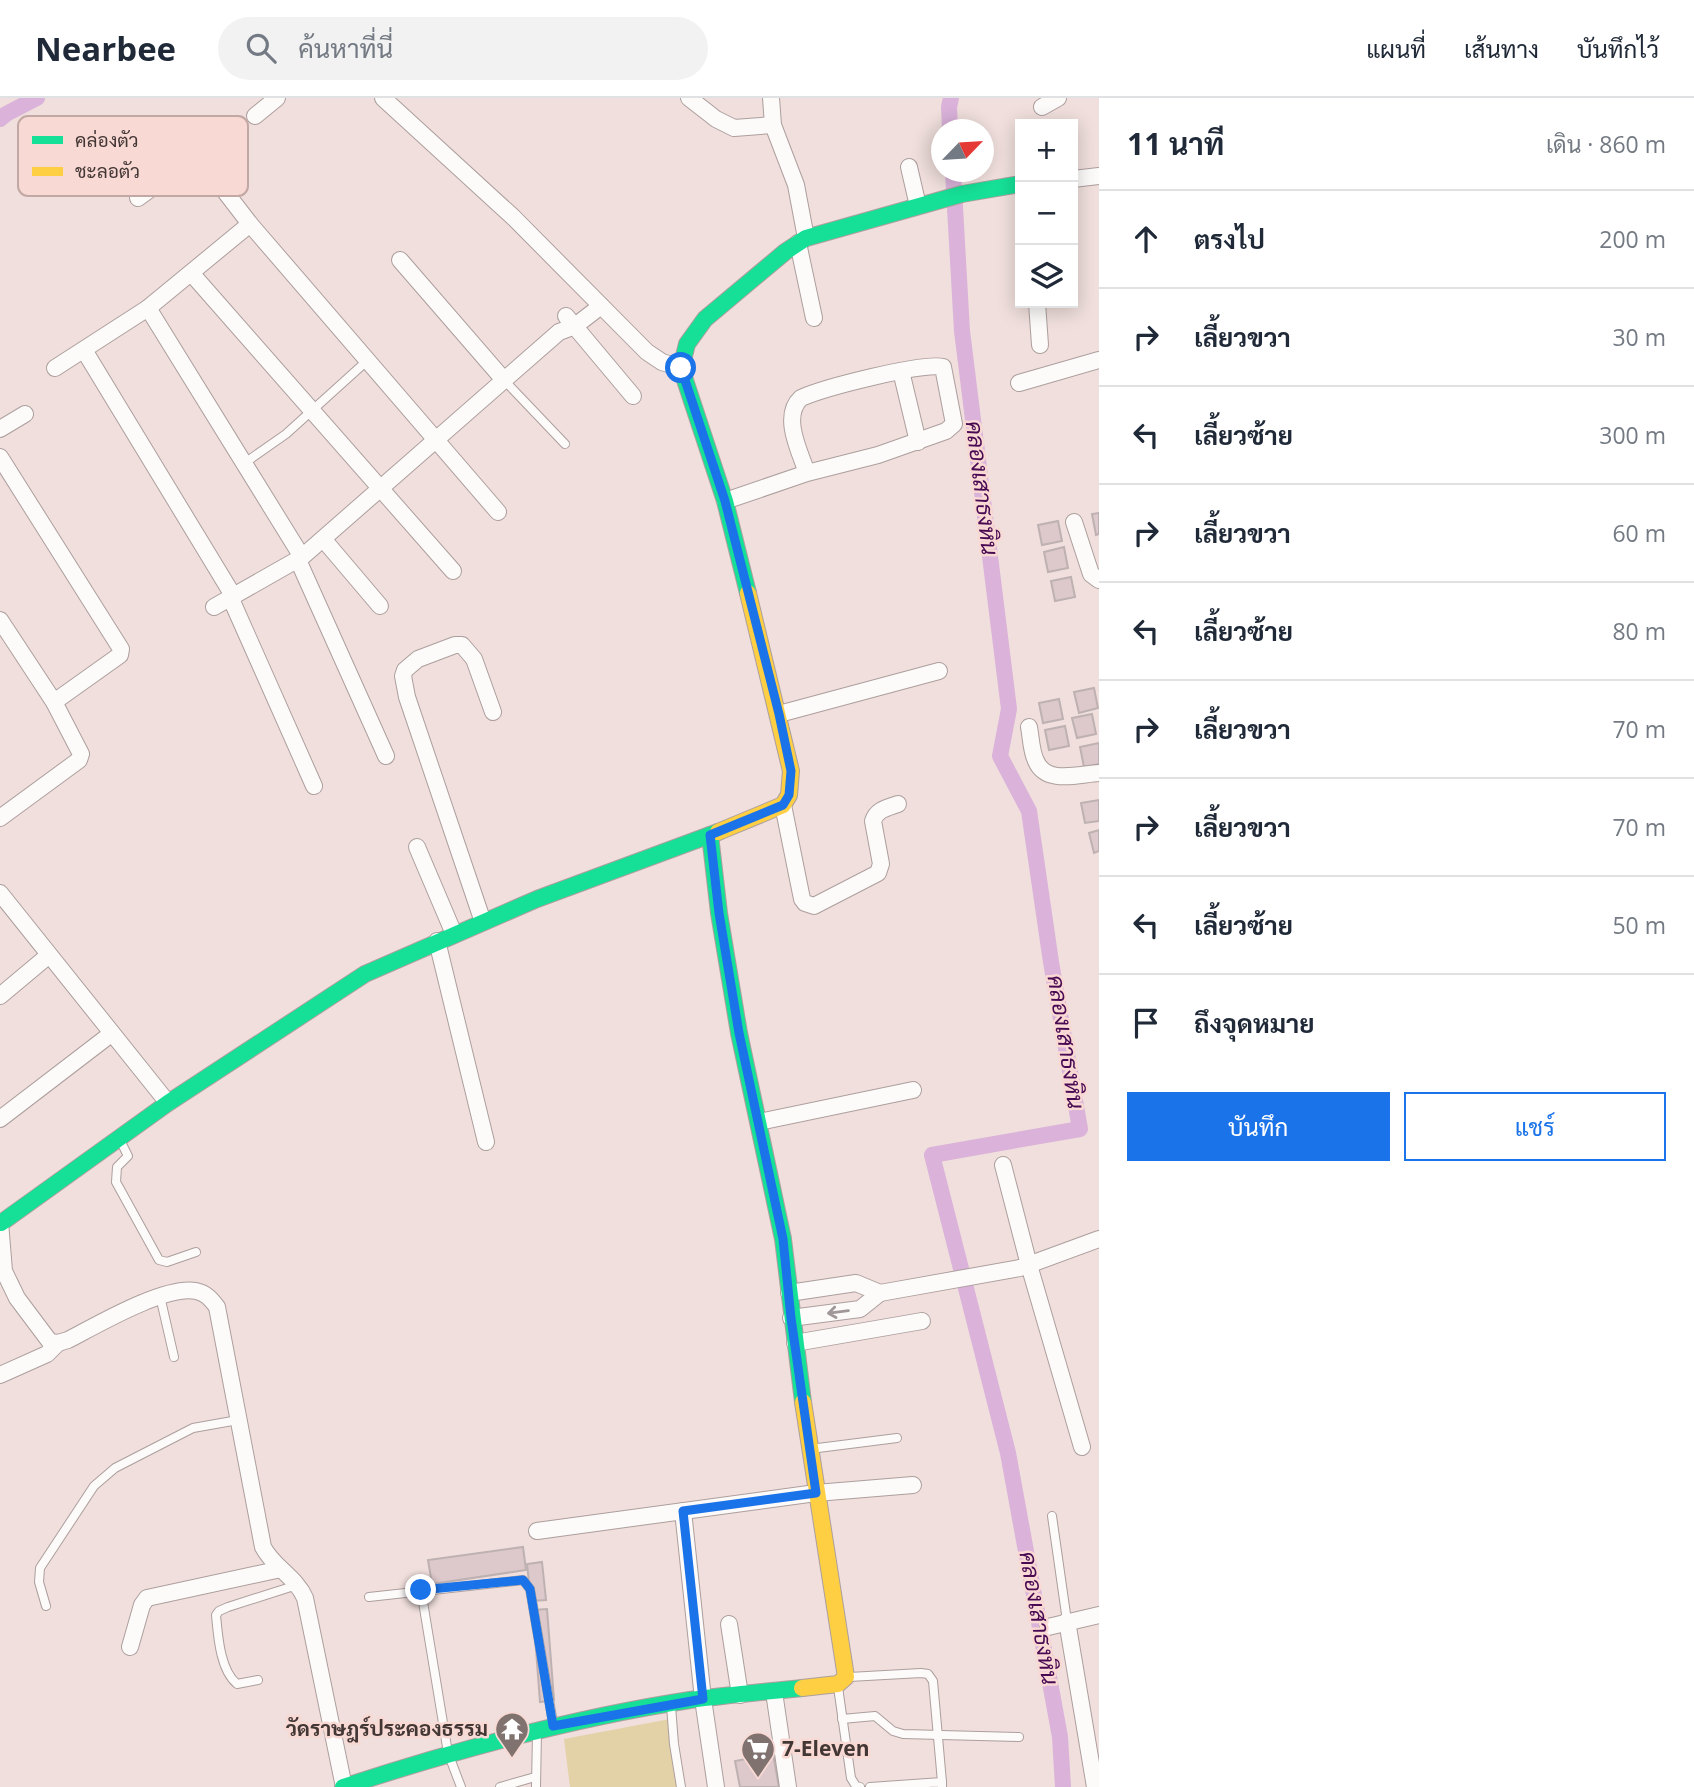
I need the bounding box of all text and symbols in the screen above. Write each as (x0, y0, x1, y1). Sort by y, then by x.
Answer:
search box (218, 17, 708, 80)
text: Nearbee (35, 26, 176, 71)
icon: search (242, 29, 280, 67)
text: ค้นหาที่นี่ (298, 30, 393, 66)
text: แผนที่ (1366, 32, 1426, 65)
text: เส้นทาง (1464, 32, 1539, 65)
text: บันทึกไว้ (1577, 32, 1659, 65)
legend (18, 116, 248, 196)
north arrow (931, 119, 994, 182)
map controls (1015, 119, 1078, 308)
button: + (1015, 119, 1078, 182)
text: 11 นาที (1127, 123, 1224, 164)
text: คล่องตัว (75, 127, 139, 153)
text: เดิน · 860 m (1546, 128, 1666, 160)
text: ชะลอตัว (75, 158, 140, 184)
button: − (1015, 182, 1078, 245)
icon: ahead (1127, 220, 1165, 258)
text: ตรงไป (1194, 221, 1265, 257)
text: 200 m (1599, 223, 1666, 255)
button: layers (1015, 245, 1078, 308)
icon: right (1127, 318, 1165, 356)
text: เลี้ยวขวา (1194, 319, 1291, 355)
text: 30 m (1612, 321, 1666, 353)
route start (665, 352, 696, 383)
icon: left (1127, 416, 1165, 454)
text: เลี้ยวซ้าย (1194, 417, 1293, 453)
water label: คลองเสาธงหิน (959, 419, 1007, 557)
text: 300 m (1599, 419, 1666, 451)
icon: right (1127, 514, 1165, 552)
text: เลี้ยวขวา (1194, 515, 1291, 551)
text: 60 m (1612, 517, 1666, 549)
icon: left (1127, 612, 1165, 650)
text: เลี้ยวซ้าย (1194, 613, 1293, 649)
text: 80 m (1612, 615, 1666, 647)
icon: right (1127, 710, 1165, 748)
text: เลี้ยวขวา (1194, 711, 1291, 747)
text: 70 m (1612, 713, 1666, 745)
icon: right (1127, 808, 1165, 846)
text: เลี้ยวขวา (1194, 809, 1291, 845)
text: 70 m (1612, 811, 1666, 843)
icon: left (1127, 906, 1165, 944)
text: เลี้ยวซ้าย (1194, 907, 1293, 943)
text: 50 m (1612, 909, 1666, 941)
water label: คลองเสาธงหิน (1041, 973, 1093, 1111)
icon: arrive (1127, 1004, 1165, 1042)
text: ถึงจุดหมาย (1194, 1005, 1315, 1041)
button: บันทึก (1127, 1092, 1390, 1161)
button: แชร์ (1404, 1092, 1666, 1161)
one-way arrow (827, 1305, 850, 1318)
water label: คลองเสาธงหิน (1013, 1549, 1068, 1687)
route end (405, 1574, 436, 1605)
temple icon: วัดราษฎร์ประคองธรรม (493, 1710, 531, 1759)
place label: วัดราษฎร์ประคองธรรม (286, 1714, 488, 1743)
supermarket icon: 7-Eleven (739, 1730, 777, 1779)
place label: 7-Eleven (782, 1734, 870, 1762)

